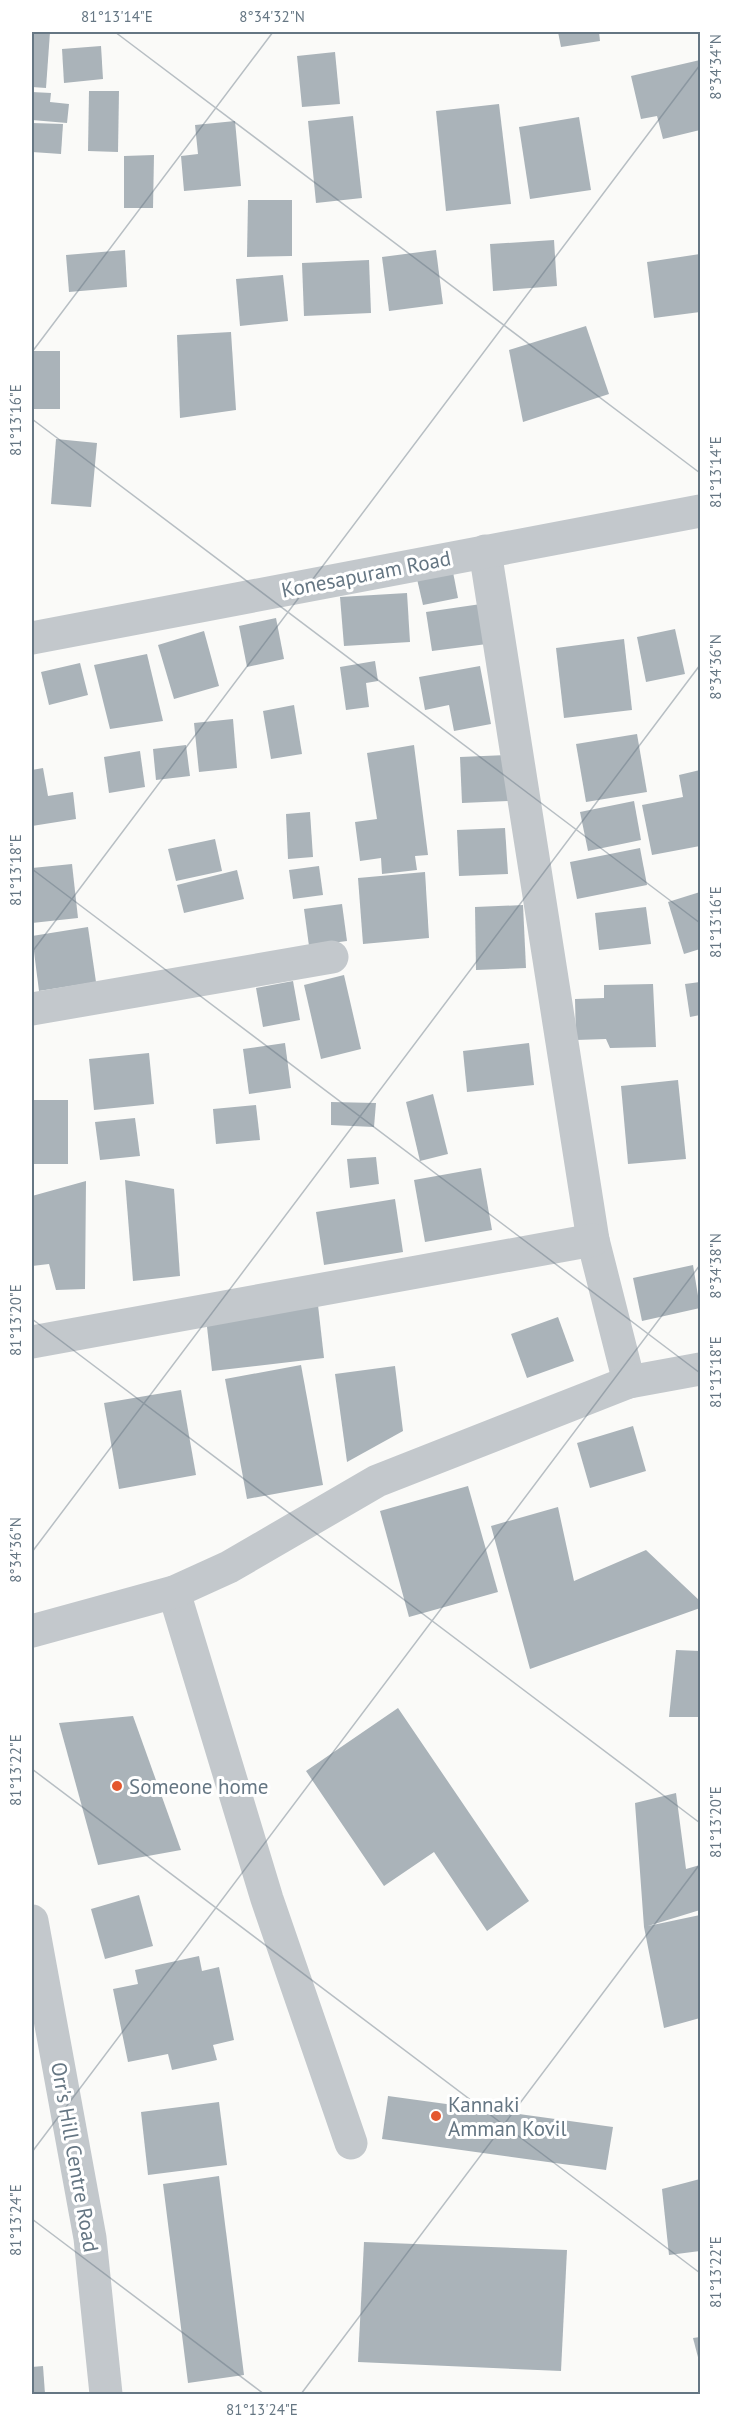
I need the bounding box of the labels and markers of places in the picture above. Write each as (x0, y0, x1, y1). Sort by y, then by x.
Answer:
place label: Someone home (129, 1773, 268, 1800)
marker: Someone home (110, 1779, 124, 1793)
place label: Kannaki Amman Kovil (448, 2091, 567, 2142)
marker: Kannaki Amman Kovil (429, 2109, 443, 2123)

